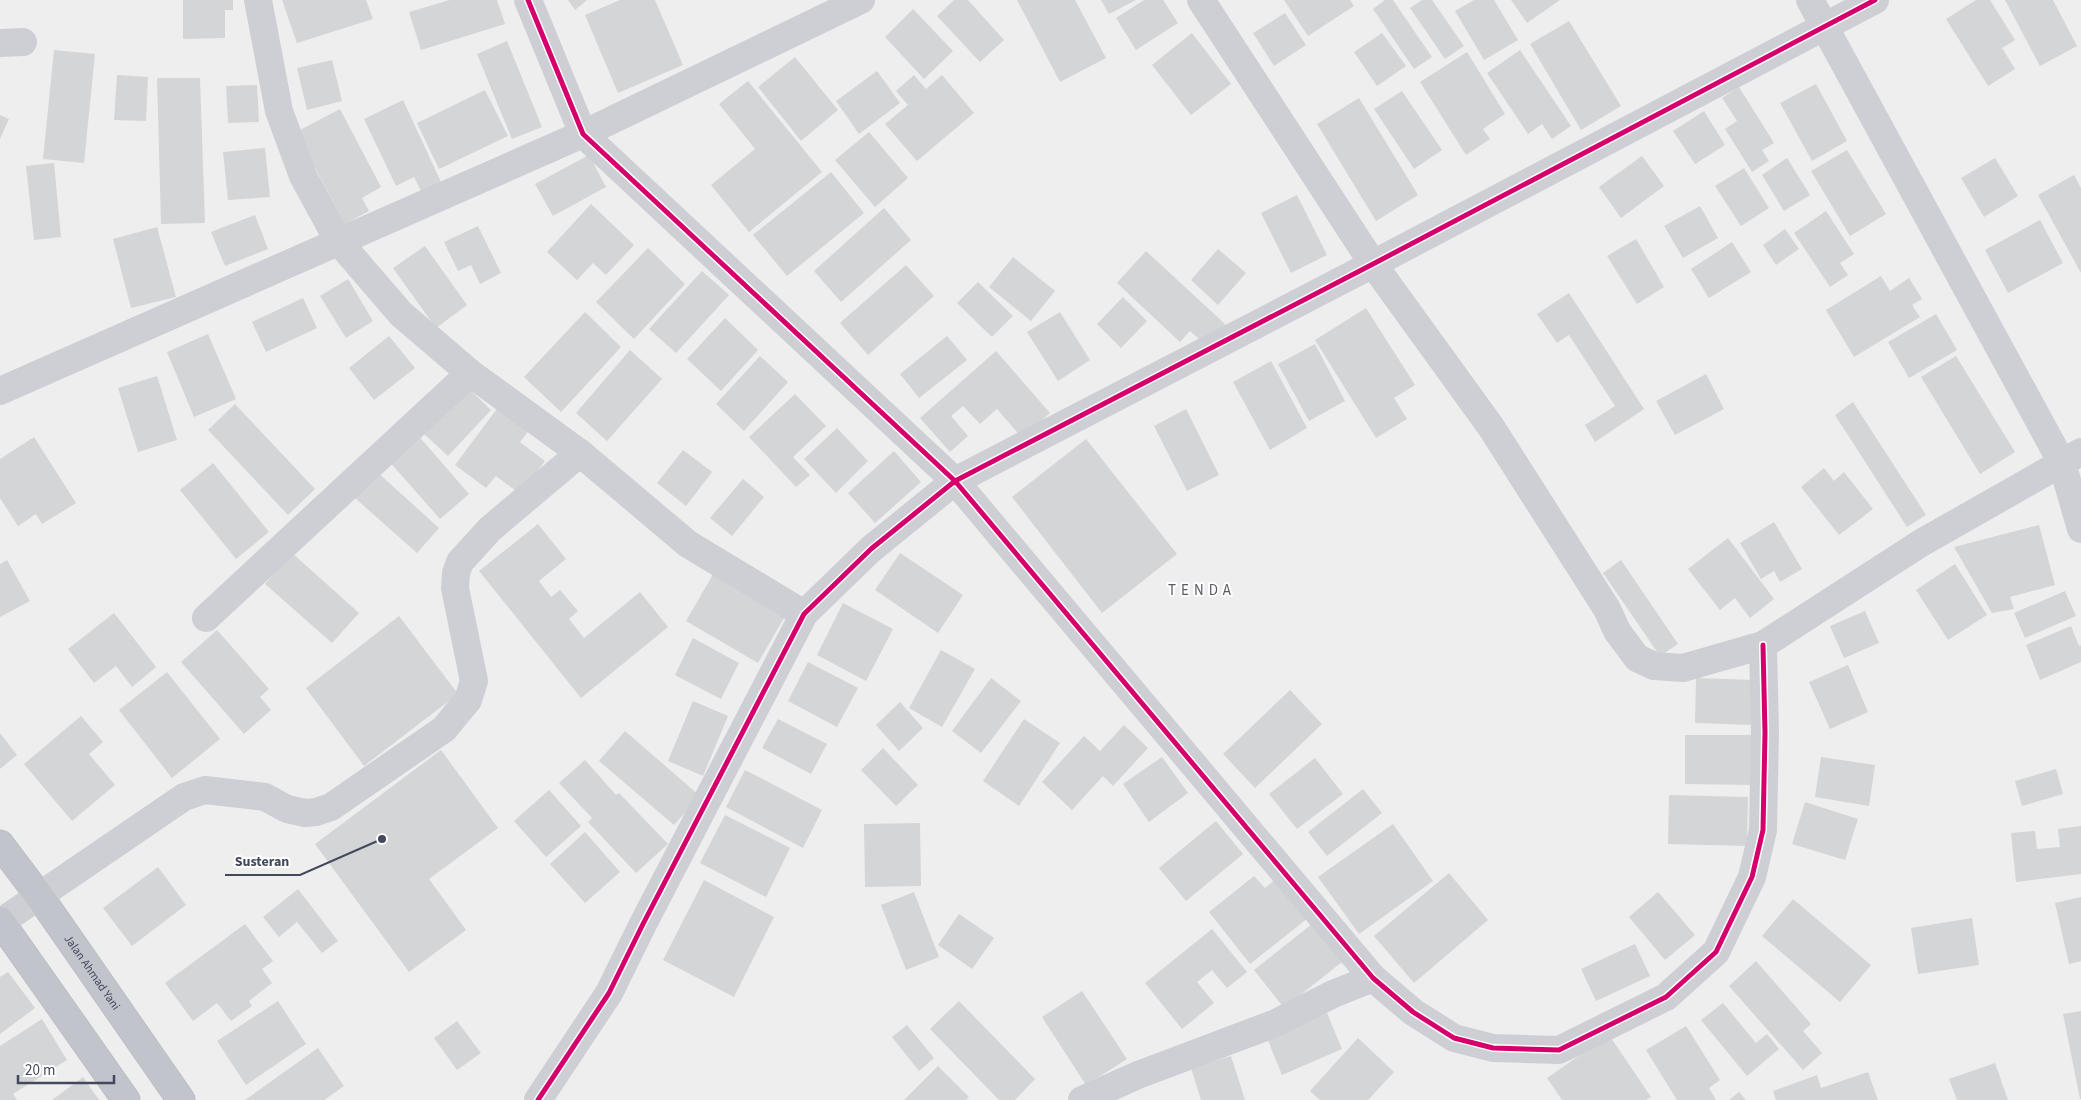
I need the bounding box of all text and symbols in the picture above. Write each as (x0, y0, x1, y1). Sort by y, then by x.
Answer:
district label: T E N D A (1168, 580, 1232, 601)
callout: Susteran (225, 846, 300, 875)
text: Susteran (235, 852, 289, 872)
street label: Jalan Ahmad Yani (60, 931, 125, 1013)
scale bar (18, 1052, 114, 1084)
text: 20 m (25, 1060, 55, 1081)

